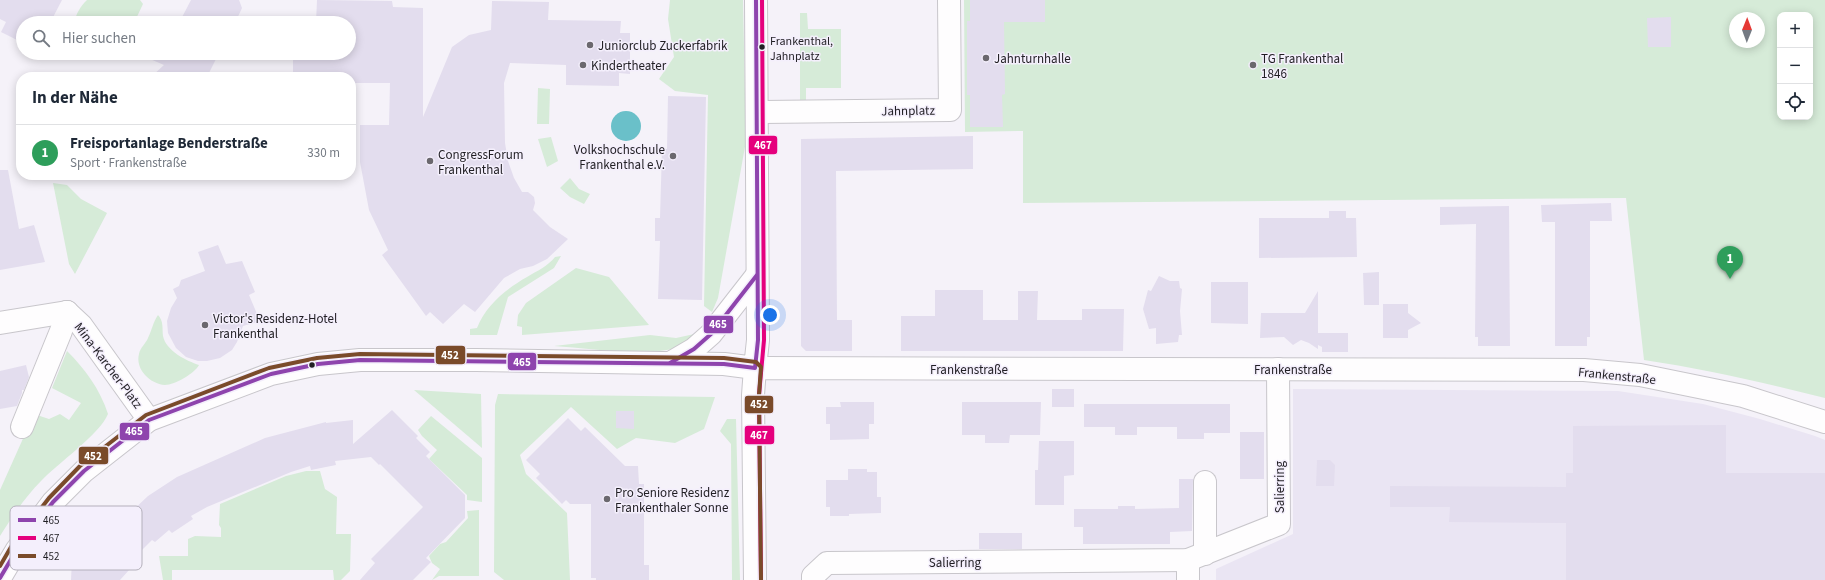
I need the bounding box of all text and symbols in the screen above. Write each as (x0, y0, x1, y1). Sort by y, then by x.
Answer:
north arrow (1729, 12, 1765, 48)
map controls (1777, 12, 1813, 120)
button: + (1777, 12, 1813, 48)
search box (16, 16, 356, 60)
icon: search (30, 27, 52, 49)
text: Hier suchen (62, 28, 136, 49)
place label: Frankenthal, Jahnplatz (770, 33, 833, 65)
place label: Juniorclub Zuckerfabrik (598, 37, 728, 55)
marker: Juniorclub Zuckerfabrik (585, 40, 595, 50)
marker: Frankenthal, Jahnplatz (757, 42, 767, 52)
button: − (1777, 48, 1813, 84)
place label: Jahnturnhalle (994, 50, 1071, 68)
place label: TG Frankenthal 1846 (1261, 50, 1343, 83)
marker: Jahnturnhalle (981, 53, 991, 63)
place label: Kindertheater (591, 57, 667, 75)
marker: Kindertheater (578, 60, 588, 70)
marker: TG Frankenthal 1846 (1248, 60, 1258, 70)
button: locate (1777, 84, 1813, 120)
text: In der Nähe (32, 86, 118, 110)
street label: Jahnplatz (881, 102, 936, 120)
text: Freisportanlage Benderstraße (70, 133, 268, 154)
line badge: 467 (748, 135, 778, 155)
text: 467 (754, 138, 772, 153)
place label: Volkshochschule Frankenthal e.V. (574, 141, 665, 174)
text: 1 (42, 144, 48, 162)
text: 330 m (307, 144, 340, 162)
place label: CongressForum Frankenthal (438, 146, 524, 179)
marker: Volkshochschule Frankenthal e.V. (668, 151, 678, 161)
text: Sport · Frankenstraße (70, 154, 187, 172)
marker: CongressForum Frankenthal (425, 156, 435, 166)
pin: 1 (1717, 246, 1743, 279)
your location (760, 305, 780, 325)
place label: Victor's Residenz-Hotel Frankenthal (213, 310, 337, 343)
line badge: 465 (703, 315, 734, 334)
text: 465 (709, 317, 727, 332)
street label: Mina-Karcher-Platz (70, 319, 147, 413)
marker: Victor's Residenz-Hotel Frankenthal (200, 320, 210, 330)
line badge: 452 (435, 345, 466, 365)
text: 452 (441, 348, 459, 363)
line badge: 465 (507, 352, 537, 371)
text: 465 (513, 355, 531, 370)
unlabelled marker (307, 360, 317, 370)
street label: Frankenstraße (930, 361, 1008, 379)
street label: Frankenstraße (1254, 361, 1332, 379)
street label: Frankenstraße (1577, 363, 1657, 389)
line badge: 452 (744, 395, 774, 414)
text: 452 (750, 397, 768, 412)
line badge: 465 (119, 422, 150, 441)
text: 465 (125, 424, 143, 439)
line badge: 467 (744, 425, 775, 445)
text: 467 (750, 428, 768, 443)
line badge: 452 (78, 446, 109, 465)
text: 452 (84, 449, 102, 464)
street label: Salierring (1271, 460, 1289, 513)
place label: Pro Seniore Residenz Frankenthaler Sonne (615, 484, 730, 517)
marker: Pro Seniore Residenz Frankenthaler Sonne (602, 494, 612, 504)
legend (10, 506, 142, 570)
text: 465 (43, 513, 59, 528)
text: 467 (43, 531, 59, 546)
text: 452 (43, 549, 59, 564)
street label: Salierring (929, 554, 982, 572)

